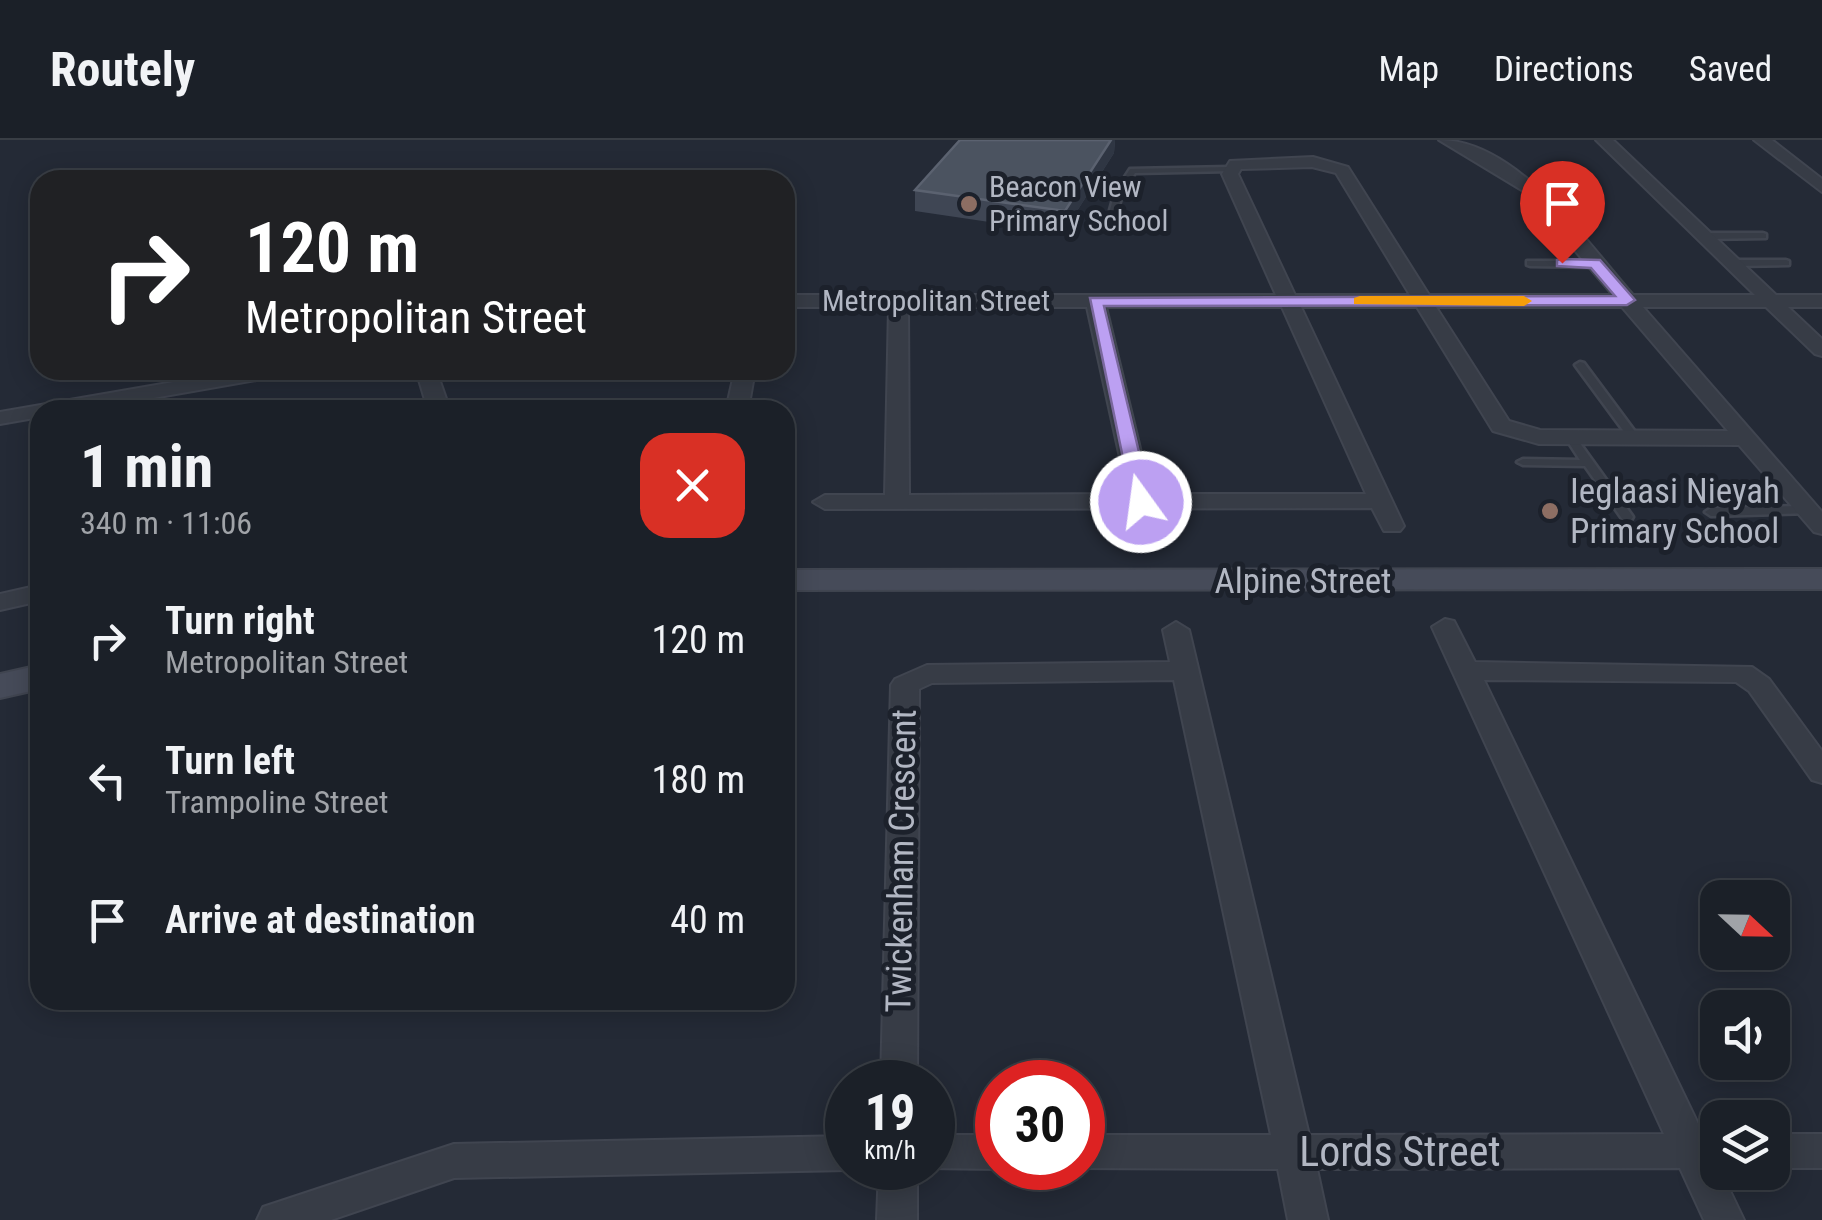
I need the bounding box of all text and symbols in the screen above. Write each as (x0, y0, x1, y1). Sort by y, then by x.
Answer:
text: Routely (50, 41, 195, 98)
text: Map (1379, 49, 1439, 90)
text: Directions (1494, 49, 1634, 90)
text: Saved (1689, 49, 1772, 90)
pin (1520, 161, 1605, 264)
place label: Beacon View Primary School (989, 169, 1168, 238)
icon: arrive (1535, 176, 1590, 231)
marker: Beacon View Primary School (958, 193, 980, 215)
text: 120 m (245, 207, 419, 289)
icon: right (80, 210, 210, 340)
street label: Metropolitan Street (822, 283, 1050, 318)
text: Metropolitan Street (245, 291, 587, 344)
text: 1 min (80, 431, 213, 502)
button: close (640, 433, 745, 538)
position arrow (1089, 450, 1193, 554)
place label: Ieglaasi Nieyah Primary School (1570, 471, 1780, 552)
marker: Ieglaasi Nieyah Primary School (1539, 500, 1561, 522)
text: 340 m · 11:06 (80, 504, 252, 542)
street label: Alpine Street (1215, 561, 1391, 602)
text: Turn right (165, 599, 315, 643)
icon: right (80, 613, 135, 668)
text: 120 m (651, 618, 745, 662)
text: Metropolitan Street (165, 643, 408, 681)
street label: Twickenham Crescent (878, 709, 925, 1013)
text: Turn left (165, 739, 295, 783)
icon: left (80, 753, 135, 808)
text: 180 m (651, 758, 745, 802)
text: Trampoline Street (165, 783, 388, 821)
north arrow (1700, 880, 1790, 970)
map controls (1700, 880, 1790, 1190)
icon: arrive (80, 893, 135, 948)
text: Arrive at destination (165, 898, 475, 942)
text: 40 m (670, 898, 745, 942)
button: sound (1700, 990, 1790, 1080)
speed limit sign: 30 (975, 1060, 1105, 1190)
text: 19 (865, 1084, 915, 1142)
button: layers (1700, 1100, 1790, 1190)
street label: Lords Street (1299, 1127, 1501, 1176)
text: km/h (864, 1136, 916, 1165)

